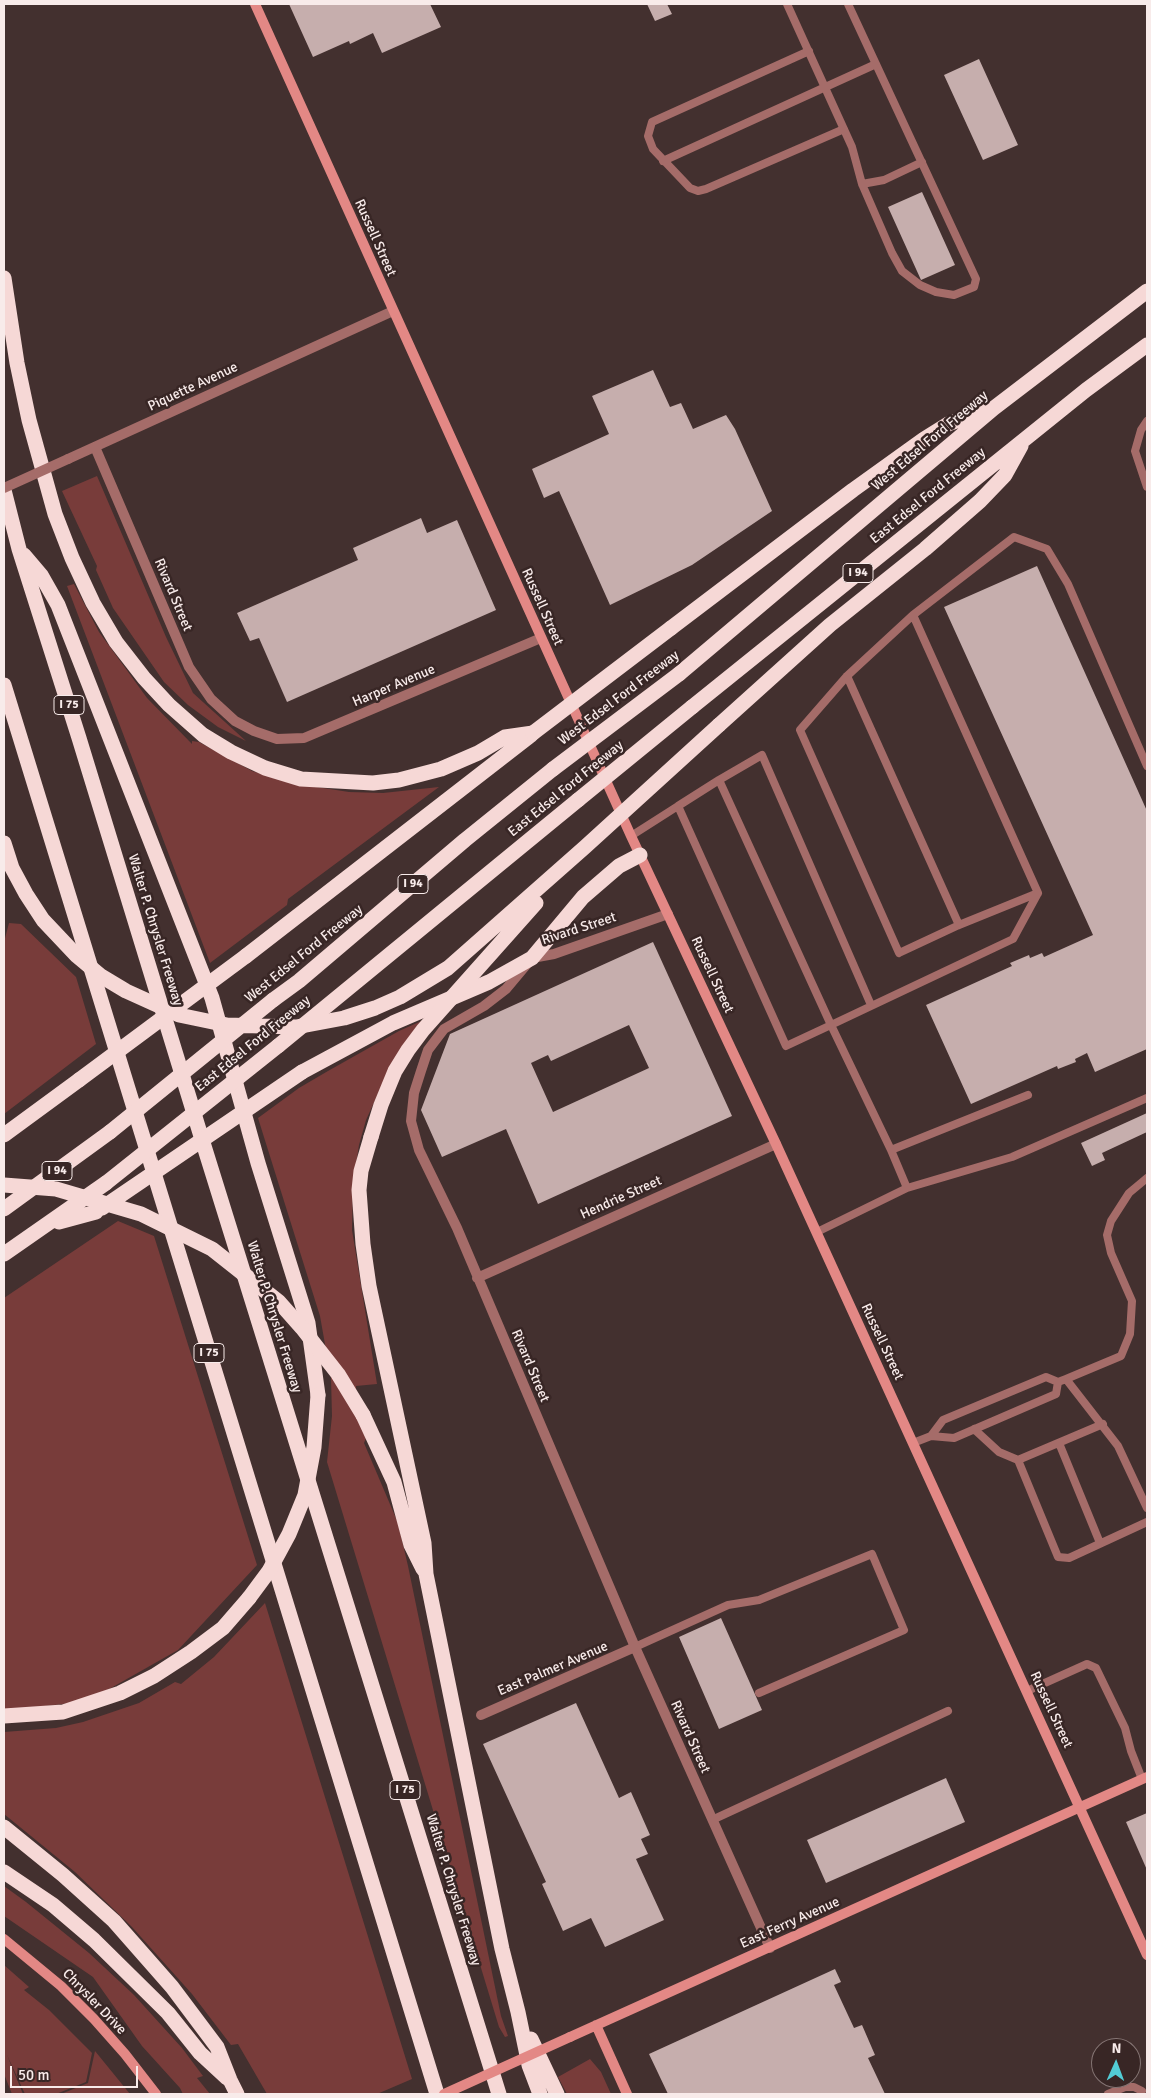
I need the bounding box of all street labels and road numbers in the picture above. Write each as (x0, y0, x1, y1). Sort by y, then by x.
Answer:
street label: Russell Street (351, 197, 399, 279)
street label: Piquette Avenue (145, 359, 241, 415)
street label: West Edsel Ford Freeway (868, 387, 992, 495)
street label: East Edsel Ford Freeway (867, 444, 989, 548)
street label: Rivard Street (150, 556, 196, 634)
road number: I 94 (843, 564, 873, 582)
street label: Russell Street (518, 566, 566, 648)
street label: West Edsel Ford Freeway (555, 647, 683, 749)
street label: Harper Avenue (350, 661, 438, 711)
road number: I 75 (54, 696, 84, 714)
street label: East Edsel Ford Freeway (505, 737, 627, 841)
street label: Walter P. Chrysler Freeway (124, 852, 186, 1008)
road number: I 94 (398, 874, 428, 894)
street label: West Edsel Ford Freeway (242, 901, 366, 1007)
street label: Rivard Street (540, 909, 618, 949)
street label: Russell Street (687, 934, 737, 1016)
street label: East Edsel Ford Freeway (192, 992, 314, 1096)
road number: I 94 (42, 1162, 72, 1180)
street label: Hendrie Street (578, 1173, 664, 1223)
street label: Walter P. Chrysler Freeway (243, 1239, 305, 1395)
street label: Russell Street (857, 1301, 907, 1383)
street label: Rivard Street (507, 1327, 553, 1405)
road number: I 75 (194, 1344, 224, 1362)
street label: East Palmer Avenue (495, 1638, 611, 1700)
street label: Russell Street (1026, 1669, 1076, 1751)
street label: Rivard Street (667, 1698, 713, 1776)
road number: I 75 (390, 1780, 420, 1800)
street label: Walter P. Chrysler Freeway (422, 1812, 484, 1968)
street label: East Ferry Avenue (738, 1894, 842, 1952)
street label: Chrysler Drive (59, 1966, 129, 2038)

